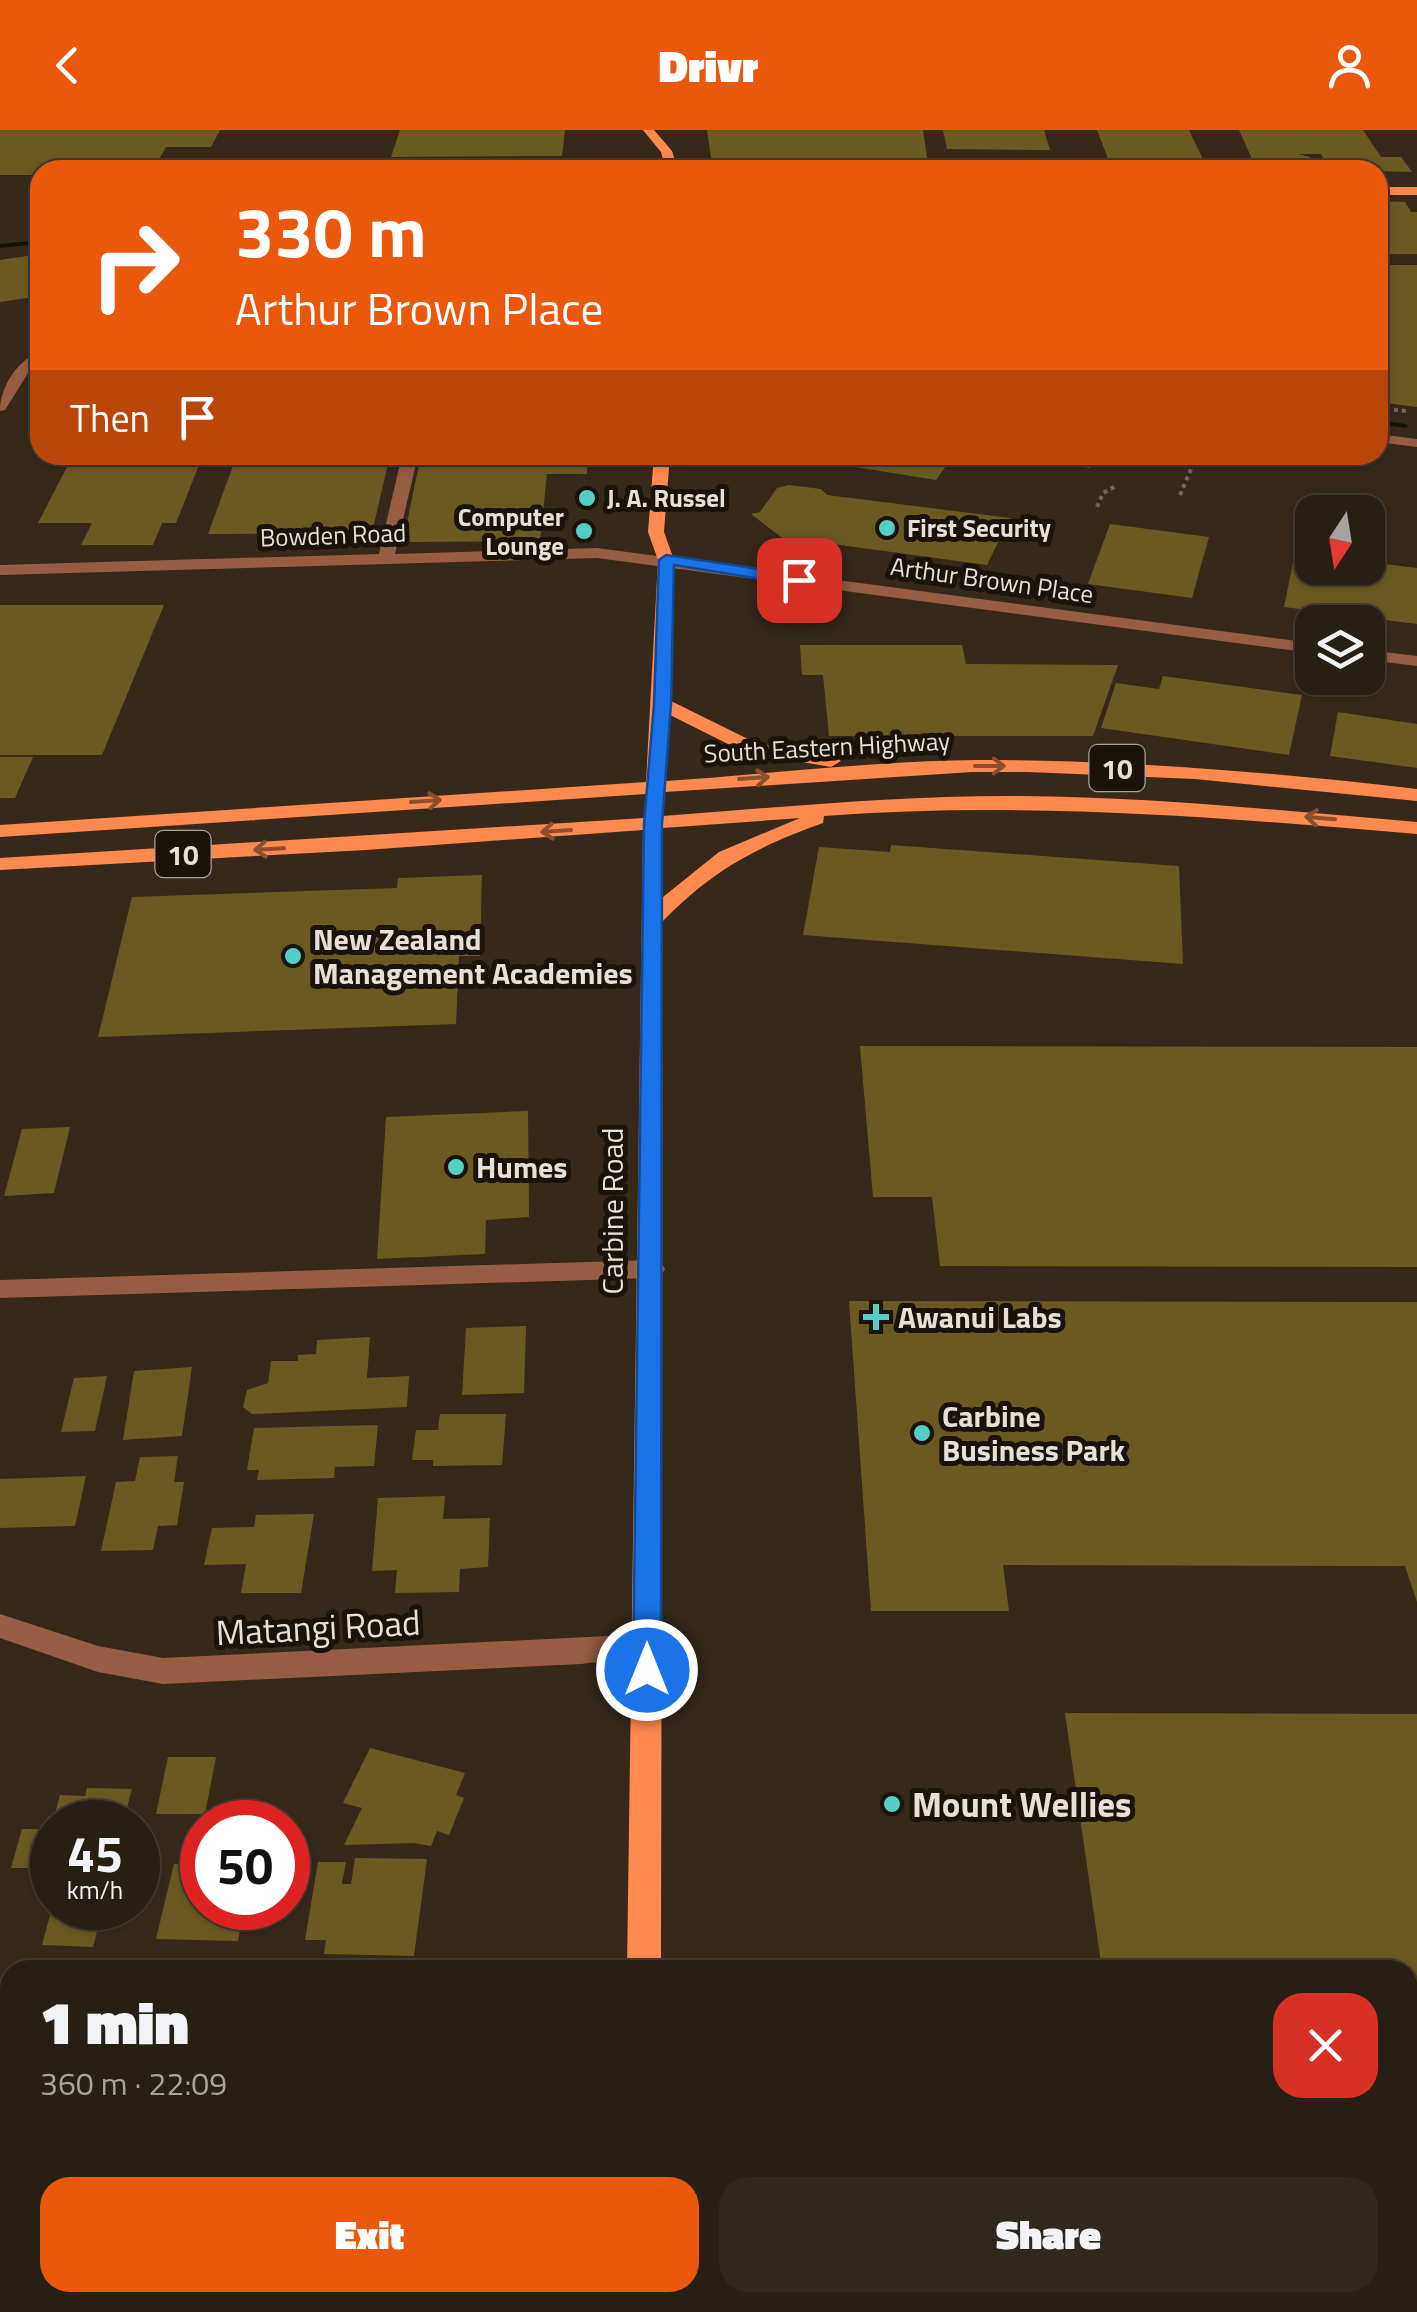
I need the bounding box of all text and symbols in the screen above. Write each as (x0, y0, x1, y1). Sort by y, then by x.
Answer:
text: Drivr (659, 31, 758, 99)
icon: back (40, 38, 95, 93)
icon: person (1322, 38, 1377, 93)
text: 330 m (235, 178, 427, 284)
icon: right (70, 200, 200, 330)
text: Arthur Brown Place (235, 274, 603, 342)
text: Then (70, 389, 150, 447)
icon: arrive (170, 390, 225, 445)
place label: J. A. Russel (607, 479, 726, 517)
marker: J. A. Russel (576, 487, 598, 509)
north arrow (1295, 495, 1385, 585)
map controls (1295, 495, 1385, 695)
place label: Computer Lounge (458, 498, 564, 565)
place label: First Security (907, 509, 1052, 547)
street label: Bowden Road (259, 513, 407, 557)
marker: First Security (876, 517, 898, 539)
marker: Computer Lounge (573, 520, 595, 542)
pin (757, 538, 842, 623)
street label: Arthur Brown Place (888, 547, 1096, 613)
icon: arrive (772, 553, 827, 608)
button: layers (1295, 605, 1385, 695)
street label: South Eastern Highway (703, 722, 951, 772)
road number: 10 (1090, 745, 1144, 791)
one-way arrow (974, 756, 1006, 776)
one-way arrow (738, 768, 770, 787)
one-way arrow (409, 791, 442, 810)
one-way arrow (1305, 808, 1337, 827)
one-way arrow (540, 821, 572, 840)
road number: 10 (156, 831, 210, 877)
one-way arrow (253, 840, 285, 859)
place label: New Zealand Management Academies (313, 916, 633, 996)
marker: New Zealand Management Academies (282, 945, 304, 967)
street label: Carbine Road (589, 1128, 635, 1294)
place label: Humes (476, 1144, 568, 1190)
marker: Humes (445, 1156, 467, 1178)
place label: Awanui Labs (898, 1294, 1062, 1340)
marker: Awanui Labs (863, 1304, 889, 1330)
place label: Carbine Business Park (942, 1393, 1126, 1473)
marker: Carbine Business Park (911, 1422, 933, 1444)
street label: Matangi Road (214, 1595, 422, 1659)
position arrow (595, 1618, 699, 1722)
place label: Mount Wellies (912, 1777, 1132, 1831)
marker: Mount Wellies (881, 1793, 903, 1815)
speed limit sign: 50 (180, 1800, 310, 1930)
text: 45 (67, 1815, 123, 1891)
text: km/h (67, 1871, 123, 1909)
text: 1 min (40, 1976, 189, 2067)
button: close (1273, 1993, 1378, 2098)
text: 360 m · 22:09 (40, 2059, 227, 2107)
button: Exit (40, 2177, 699, 2292)
button: Share (719, 2177, 1378, 2292)

